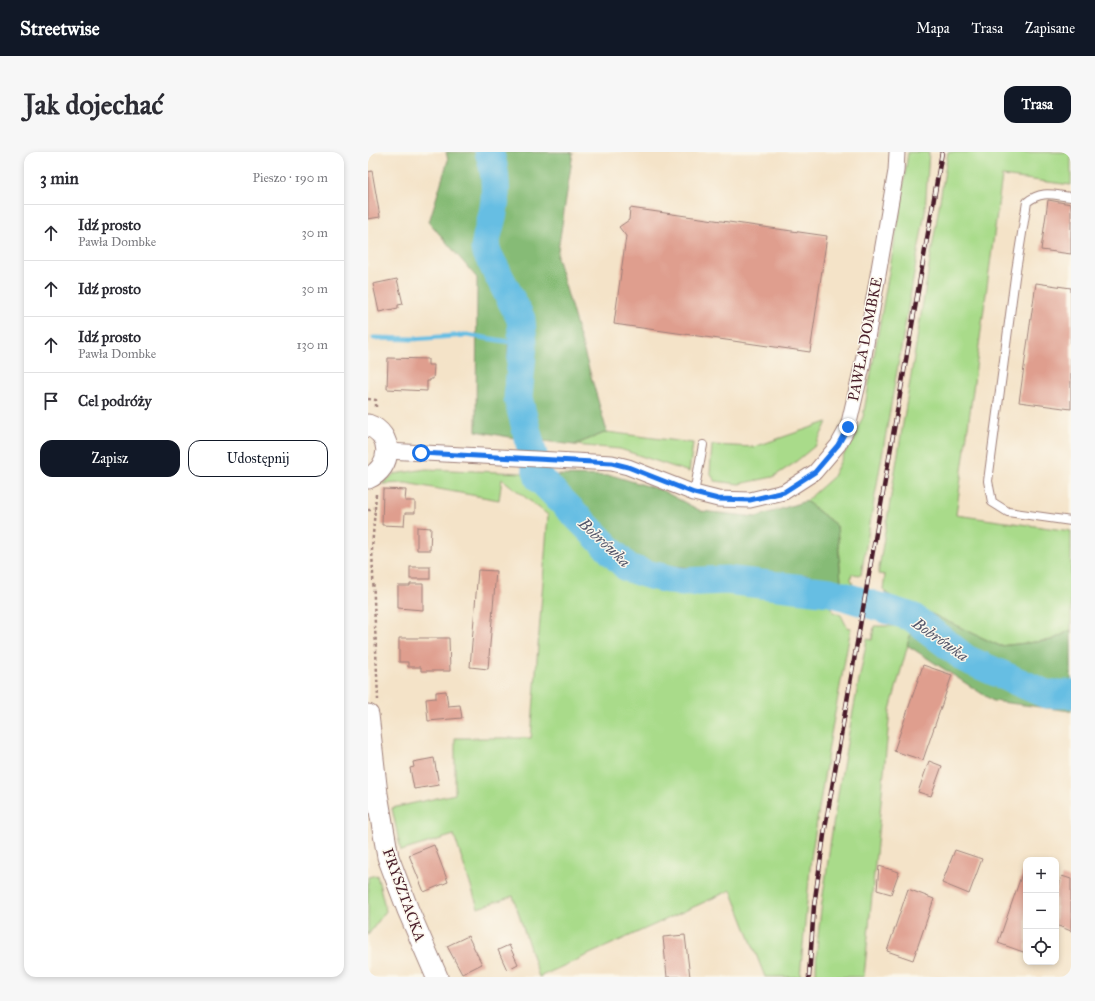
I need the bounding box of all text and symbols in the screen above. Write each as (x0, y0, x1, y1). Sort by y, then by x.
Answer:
text: Streetwise (20, 17, 100, 40)
text: Mapa (916, 20, 950, 37)
text: Trasa (972, 20, 1003, 37)
text: Zapisane (1025, 20, 1075, 37)
button: Trasa (1004, 86, 1071, 123)
text: Jak dojechać (24, 87, 163, 122)
text: 3 min (40, 168, 79, 189)
text: Pieszo · 190 m (252, 170, 328, 186)
text: Idź prosto (78, 216, 141, 234)
icon: ahead (40, 222, 62, 244)
text: 30 m (302, 225, 328, 241)
text: Pawła Dombke (78, 234, 156, 250)
street label: PAWŁA DOMBKE (844, 275, 886, 403)
icon: ahead (40, 278, 62, 300)
text: Idź prosto (78, 280, 141, 298)
text: 30 m (302, 281, 328, 297)
text: Idź prosto (78, 328, 141, 346)
icon: ahead (40, 334, 62, 356)
text: 130 m (296, 337, 328, 353)
text: Pawła Dombke (78, 346, 156, 362)
icon: arrive (40, 390, 62, 412)
text: Cel podróży (78, 392, 152, 410)
route end (839, 418, 857, 436)
button: Zapisz (40, 440, 180, 477)
button: Udostępnij (188, 440, 328, 477)
route start (412, 444, 430, 462)
water label: Bobrówka (574, 513, 635, 571)
water label: Bobrówka (908, 613, 973, 666)
street label: FRYSZTACKA (379, 846, 429, 944)
map controls (1023, 857, 1059, 965)
button: + (1023, 857, 1059, 893)
button: − (1023, 893, 1059, 929)
button: locate (1023, 929, 1059, 965)

